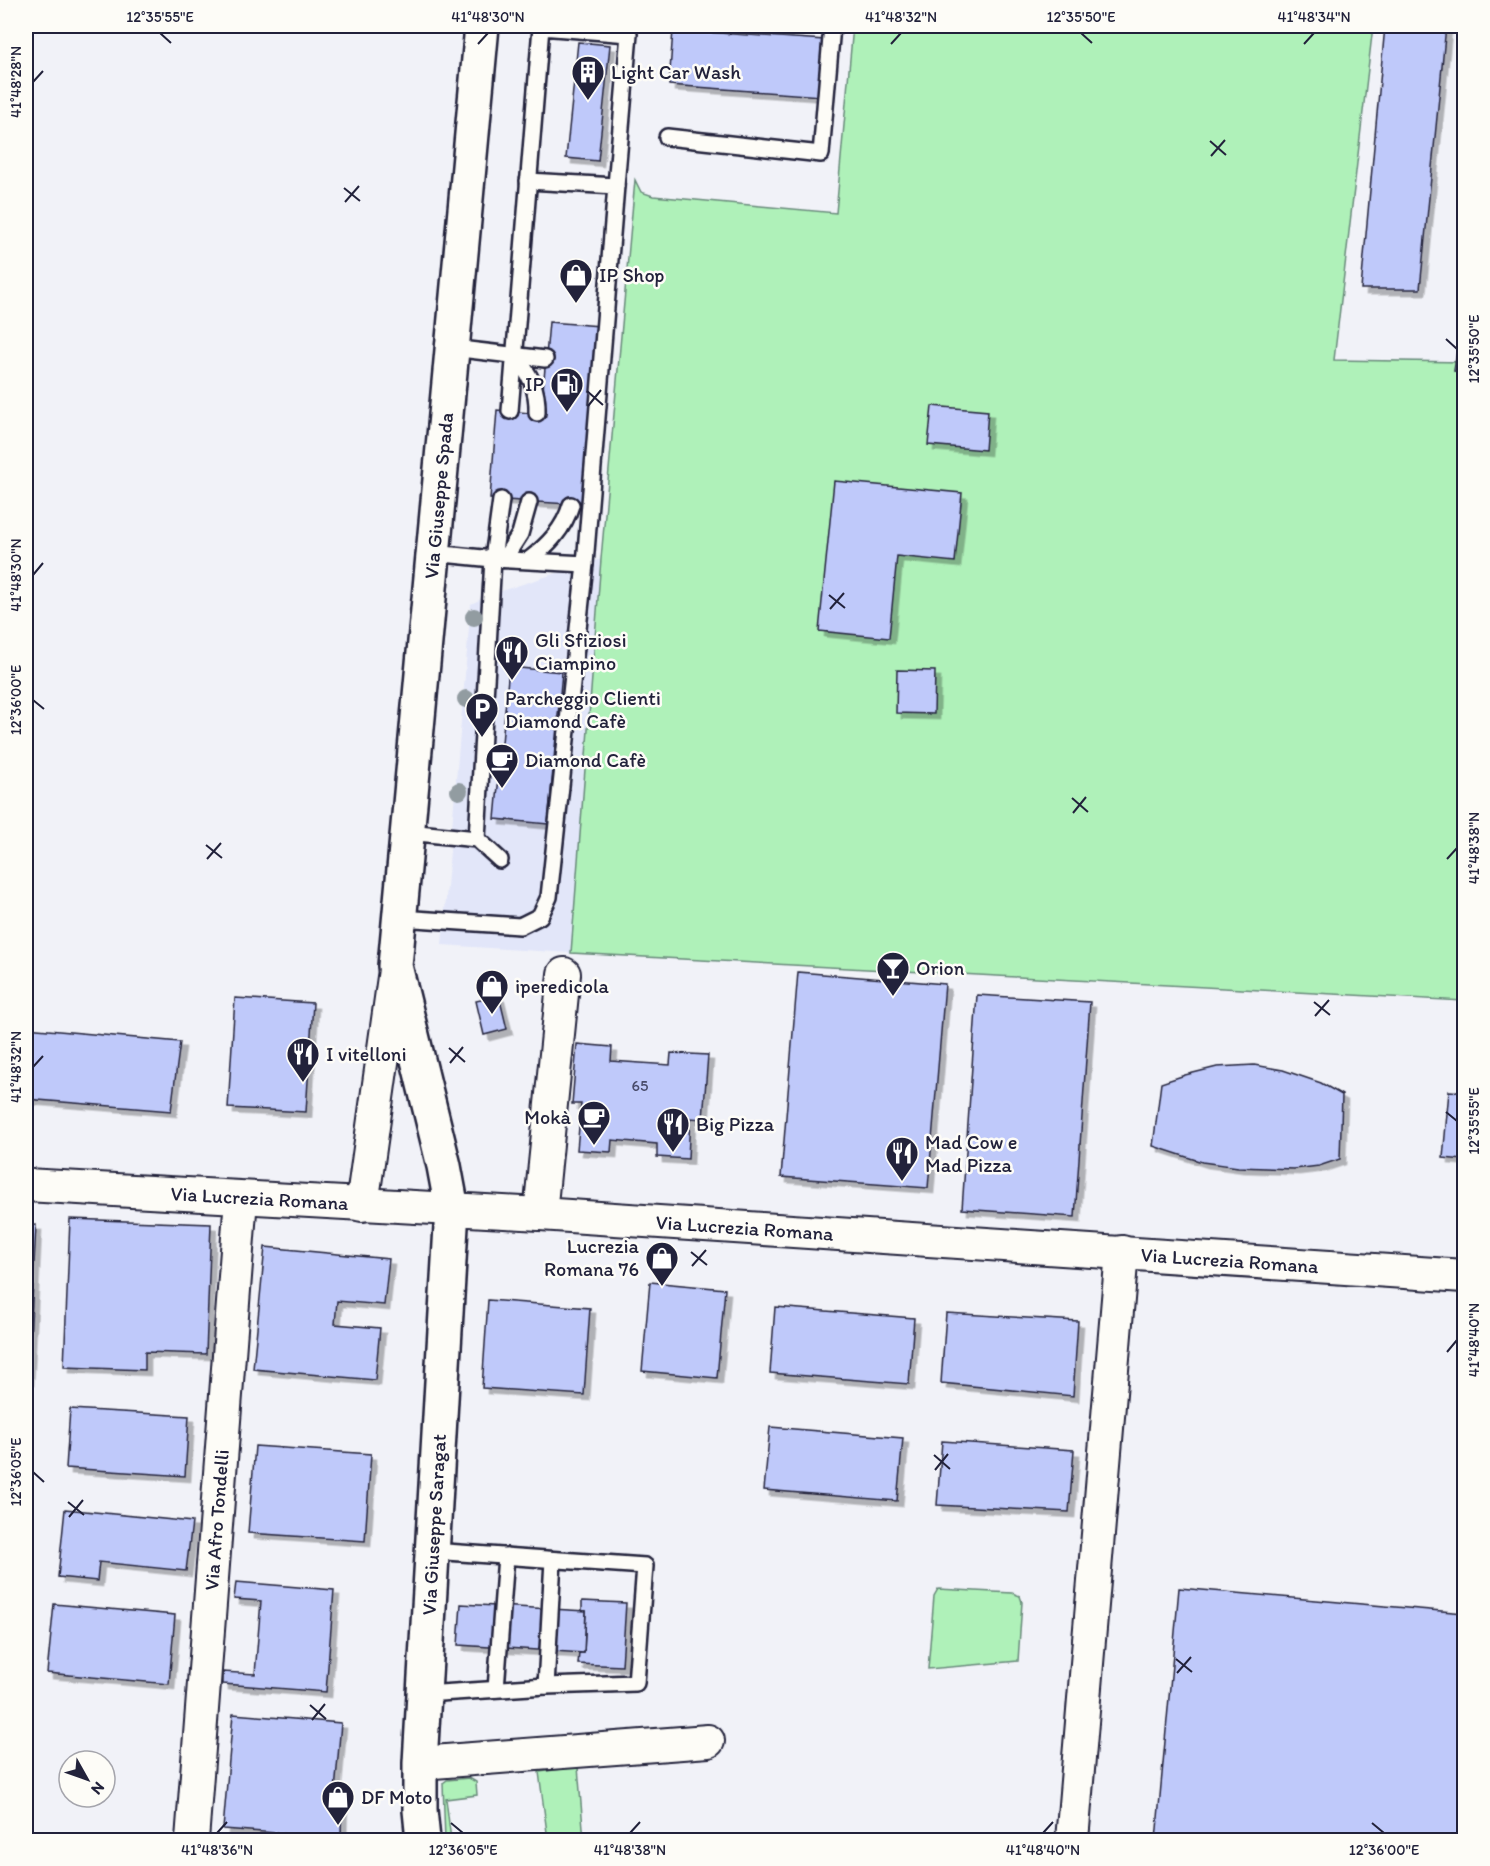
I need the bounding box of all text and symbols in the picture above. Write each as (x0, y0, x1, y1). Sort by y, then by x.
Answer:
text: 12°35'55"E (126, 8, 194, 26)
text: 41°48'30"N (451, 8, 525, 26)
text: 41°48'32"N (865, 8, 937, 26)
text: 12°35'50"E (1047, 8, 1116, 26)
text: 41°48'34"N (1277, 8, 1351, 26)
text: 41°48'28"N (7, 46, 25, 118)
building icon: Light Car Wash (570, 54, 606, 101)
place label: Light Car Wash (611, 60, 741, 84)
shop icon: IP Shop (558, 257, 594, 304)
place label: IP Shop (599, 263, 665, 287)
text: 12°35'50"E (1465, 315, 1483, 384)
fuel station icon: IP (549, 366, 585, 413)
place label: IP (525, 372, 544, 396)
street label: Via Giuseppe Spada (419, 411, 458, 580)
text: 41°48'30"N (7, 538, 25, 612)
place label: Gli Sfiziosi Ciampino (535, 628, 627, 675)
restaurant icon: Gli Sfiziosi Ciampino (494, 634, 530, 681)
text: 12°36'00"E (7, 665, 25, 735)
place label: Parcheggio Clienti Diamond Cafè (505, 686, 661, 733)
parking icon: Parcheggio Clienti Diamond Cafè (464, 691, 500, 738)
cafe icon: Diamond Cafè (484, 742, 520, 789)
place label: Diamond Cafè (525, 748, 646, 772)
text: 41°48'38"N (1465, 812, 1483, 884)
bar icon: Orion (875, 950, 911, 997)
place label: Orion (916, 956, 965, 980)
shop icon: iperedicola (474, 968, 510, 1015)
place label: iperedicola (515, 974, 610, 998)
text: 41°48'32"N (7, 1031, 25, 1103)
restaurant icon: I vitelloni (285, 1036, 321, 1083)
place label: I vitelloni (326, 1042, 407, 1066)
house number: 65 (632, 1076, 648, 1095)
text: 12°35'55"E (1465, 1087, 1483, 1155)
cafe icon: Mokà (576, 1099, 612, 1146)
place label: Mokà (524, 1105, 572, 1129)
restaurant icon: Big Pizza (655, 1106, 691, 1153)
place label: Big Pizza (696, 1112, 775, 1136)
place label: Mad Cow e Mad Pizza (925, 1130, 1017, 1177)
restaurant icon: Mad Cow e Mad Pizza (884, 1135, 920, 1182)
street label: Via Lucrezia Romana (170, 1181, 350, 1215)
street label: Via Lucrezia Romana (655, 1210, 835, 1246)
place label: Lucrezia Romana 76 (544, 1234, 640, 1281)
shop icon: Lucrezia Romana 76 (644, 1240, 680, 1287)
street label: Via Lucrezia Romana (1140, 1242, 1320, 1278)
text: 41°48'40"N (1465, 1303, 1483, 1377)
street label: Via Giuseppe Saragat (417, 1433, 451, 1616)
text: 12°36'05"E (7, 1437, 25, 1507)
street label: Via Afro Tondelli (199, 1448, 234, 1591)
north arrow (57, 1749, 117, 1809)
text: N (87, 1778, 109, 1799)
shop icon: DF Moto (320, 1779, 356, 1826)
place label: DF Moto (361, 1785, 433, 1809)
text: 41°48'36"N (181, 1841, 253, 1859)
text: 12°36'05"E (428, 1841, 498, 1859)
text: 41°48'38"N (594, 1841, 666, 1859)
text: 41°48'40"N (1006, 1841, 1080, 1859)
text: 12°36'00"E (1349, 1841, 1419, 1859)

